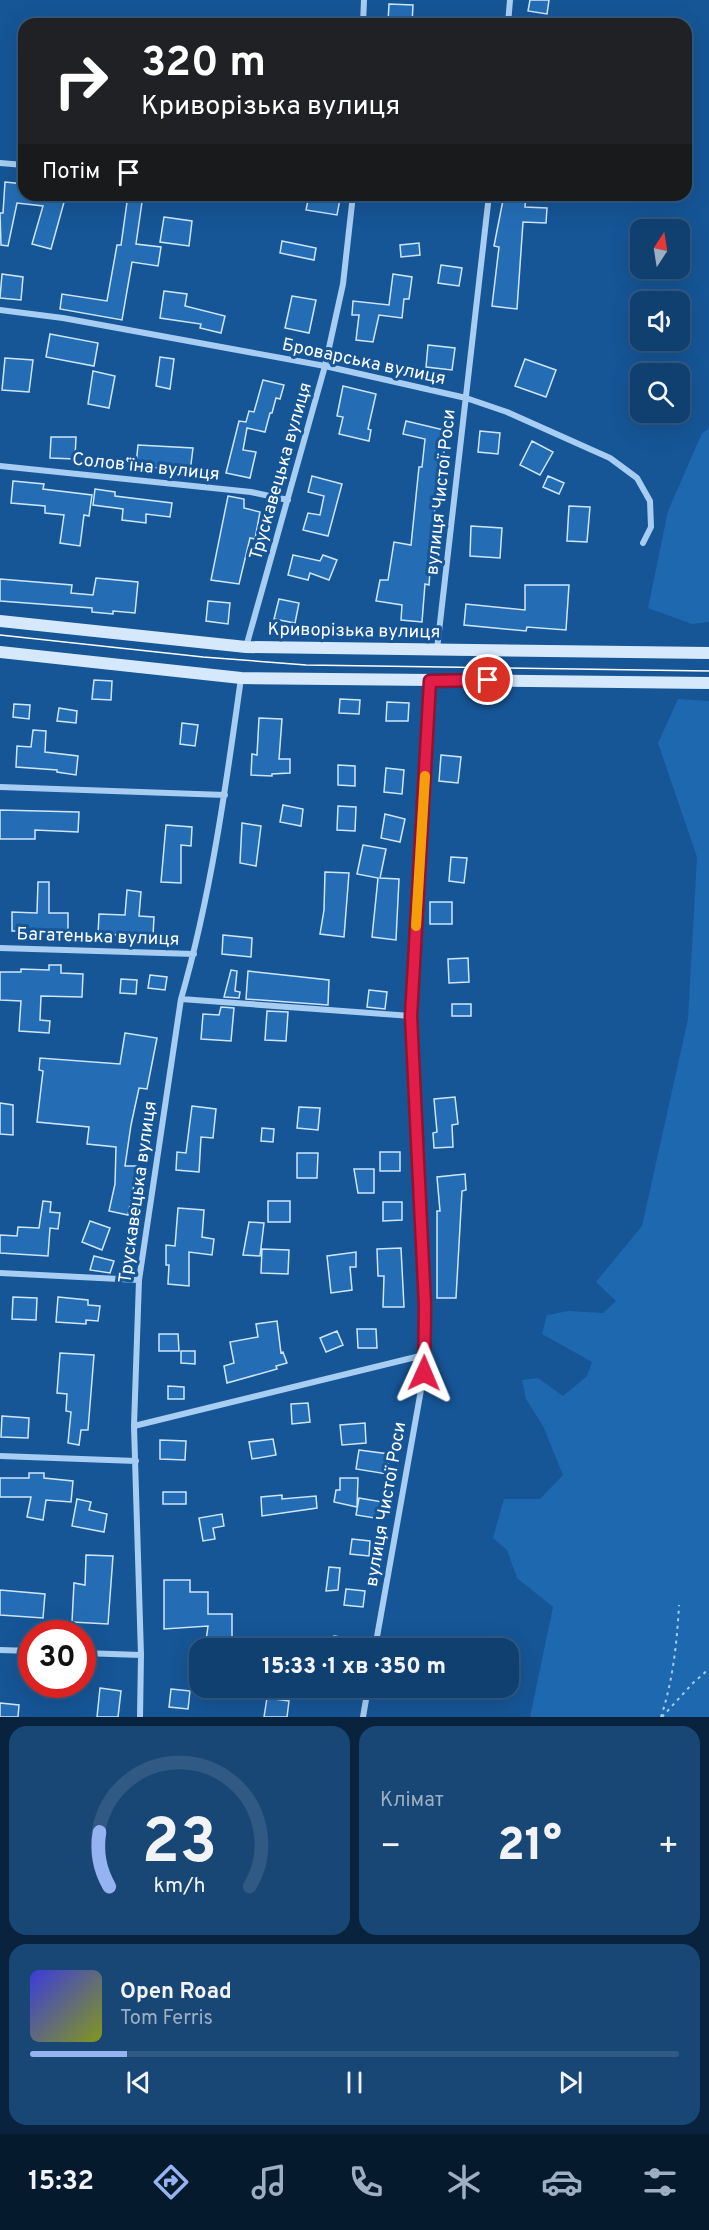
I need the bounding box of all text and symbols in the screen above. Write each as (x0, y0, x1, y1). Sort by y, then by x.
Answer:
text: 320 m (141, 38, 266, 91)
icon: right (42, 42, 120, 120)
text: Криворізька вулиця (141, 90, 400, 124)
icon: arrive (112, 156, 145, 189)
text: Потім (42, 159, 100, 186)
north arrow (630, 219, 690, 279)
map controls (630, 219, 690, 423)
button: sound (630, 291, 690, 351)
street label: Броварська вулиця (280, 334, 448, 391)
button: search (630, 363, 690, 423)
street label: Трускавецька вулиця (245, 380, 318, 563)
street label: вулиця Чистої Роси (421, 408, 462, 576)
street label: Соловʼїна вулиця (71, 448, 221, 487)
street label: Криворізька вулиця (267, 618, 441, 645)
pin (462, 654, 513, 705)
icon: arrive (471, 663, 504, 696)
street label: Багатенька вулиця (16, 923, 180, 952)
street label: Трускавецька вулиця (114, 1100, 163, 1285)
position arrow (392, 1341, 456, 1405)
street label: вулиця Чистої Роси (361, 1420, 412, 1588)
speed limit sign: 30 (18, 1620, 96, 1698)
text: 15:33 · 1 хв · 350 m (262, 1654, 446, 1681)
text: Клімат (380, 1788, 444, 1814)
text: 23 (142, 1806, 217, 1885)
text: 21° (497, 1819, 562, 1876)
text: − (380, 1827, 401, 1869)
text: + (658, 1827, 679, 1869)
text: km/h (153, 1874, 206, 1901)
text: Open Road (120, 1979, 232, 2006)
text: Tom Ferris (120, 2006, 213, 2032)
icon: previous (122, 2066, 155, 2099)
icon: pause (338, 2066, 371, 2099)
icon: next (554, 2066, 587, 2099)
icon: directions (150, 2161, 192, 2203)
icon: music (248, 2161, 290, 2203)
icon: phone (345, 2161, 387, 2203)
icon: climate (443, 2161, 485, 2203)
icon: car (541, 2161, 583, 2203)
icon: filters (639, 2161, 681, 2203)
text: 15:32 (28, 2165, 94, 2199)

